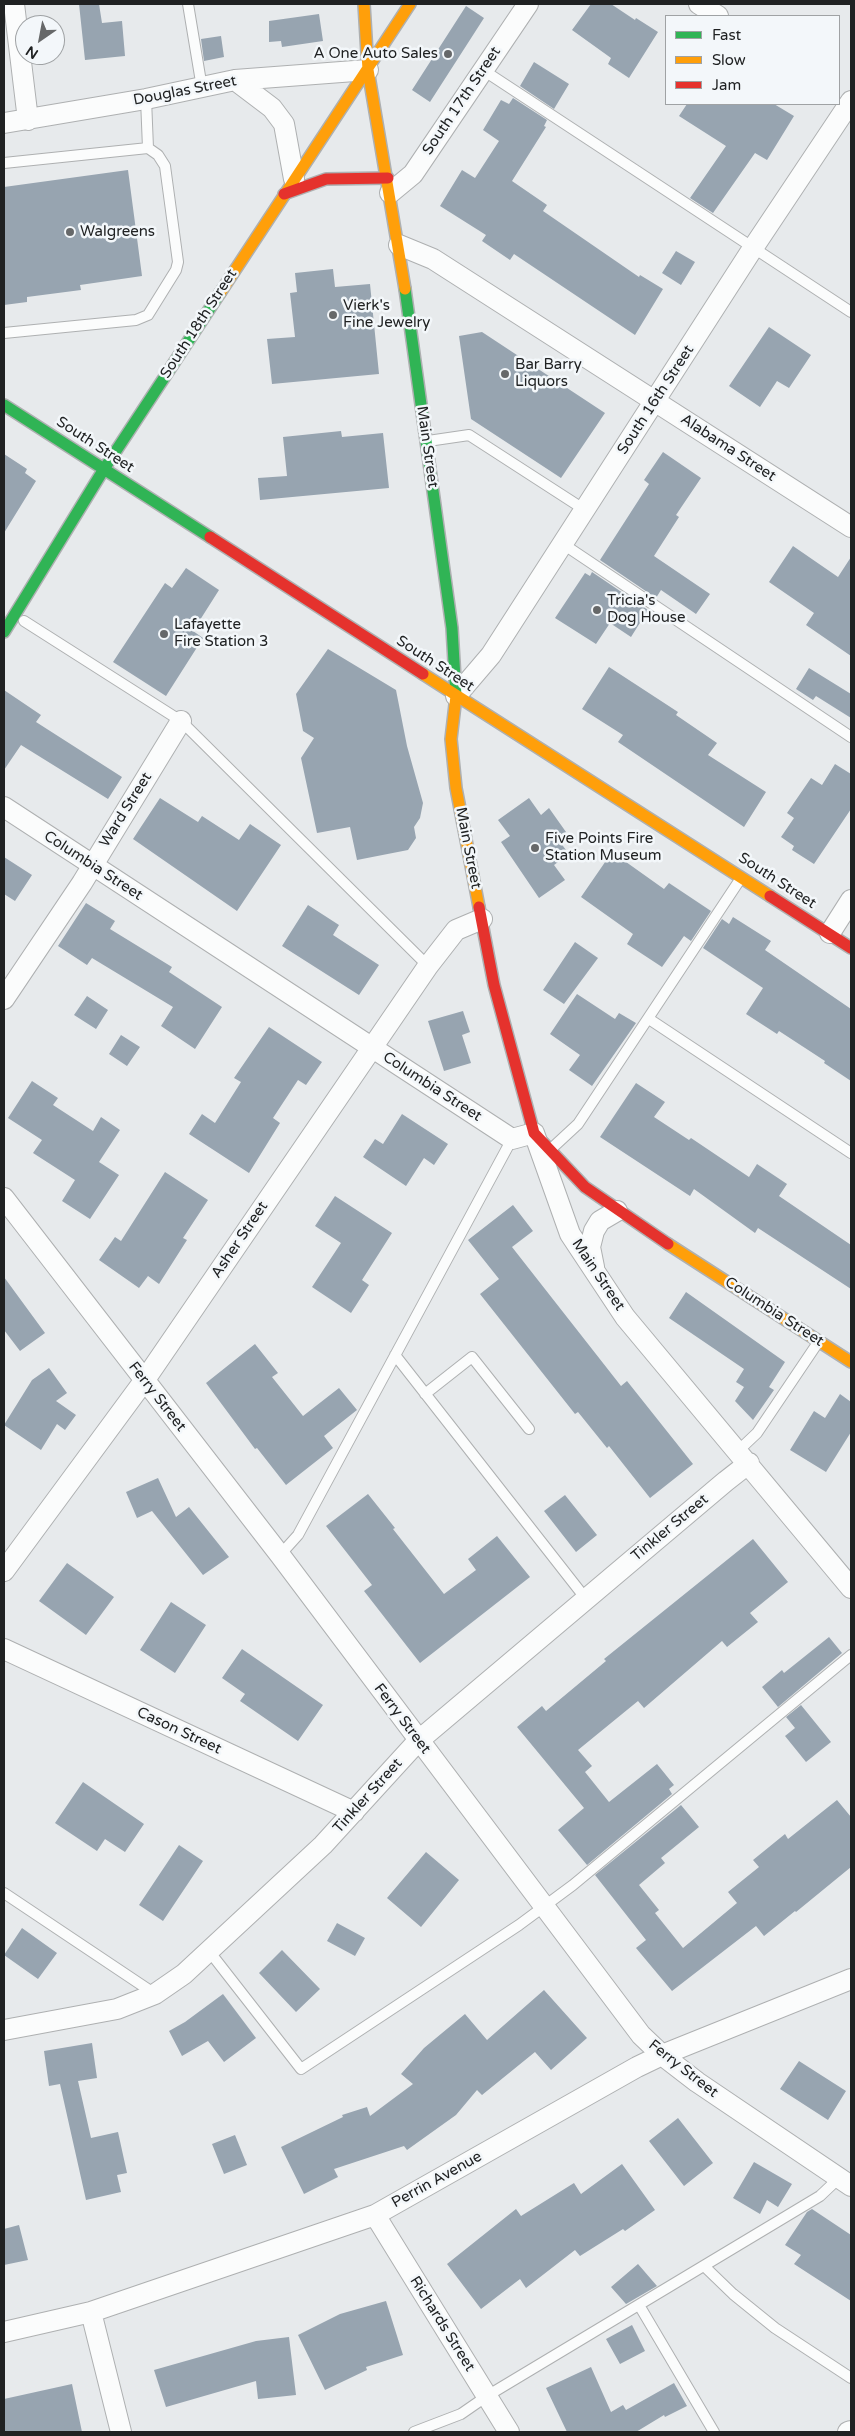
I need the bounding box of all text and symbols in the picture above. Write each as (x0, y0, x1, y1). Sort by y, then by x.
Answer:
north arrow (15, 15, 65, 65)
legend (665, 15, 840, 105)
text: Fast (712, 26, 741, 44)
text: N (23, 42, 41, 62)
street label: South 17th Street (419, 43, 505, 159)
place label: A One Auto Sales (313, 45, 438, 63)
marker: A One Auto Sales (442, 48, 454, 60)
text: Slow (712, 51, 746, 69)
street label: Douglas Street (132, 72, 238, 110)
text: Jam (712, 76, 741, 94)
place label: Walgreens (80, 223, 155, 241)
marker: Walgreens (64, 226, 76, 238)
street label: South 18th Street (157, 266, 241, 382)
place label: Vierk's Fine Jewelry (343, 297, 430, 332)
marker: Vierk's Fine Jewelry (327, 309, 339, 321)
street label: South 16th Street (614, 342, 698, 458)
place label: Bar Barry Liquors (515, 356, 582, 391)
marker: Bar Barry Liquors (499, 368, 511, 380)
street label: Main Street (412, 405, 442, 489)
street label: Alabama Street (677, 410, 779, 486)
street label: South Street (53, 413, 137, 477)
place label: Tricia's Dog House (607, 592, 686, 627)
marker: Tricia's Dog House (591, 604, 603, 616)
place label: Lafayette Fire Station 3 (174, 616, 269, 651)
marker: Lafayette Fire Station 3 (158, 628, 170, 640)
street label: South Street (393, 632, 477, 696)
street label: Ward Street (96, 769, 156, 851)
street label: Main Street (451, 806, 485, 890)
street label: Columbia Street (40, 827, 146, 905)
place label: Five Points Fire Station Museum (545, 830, 662, 865)
marker: Five Points Fire Station Museum (529, 842, 541, 854)
street label: South Street (735, 849, 819, 913)
street label: Columbia Street (379, 1048, 485, 1126)
street label: Asher Street (208, 1198, 272, 1282)
street label: Main Street (567, 1236, 629, 1314)
street label: Columbia Street (721, 1273, 827, 1351)
street label: Ferry Street (124, 1359, 190, 1435)
street label: Tinkler Street (628, 1491, 712, 1565)
street label: Ferry Street (370, 1680, 434, 1758)
street label: Cason Street (134, 1704, 224, 1758)
street label: Tinkler Street (330, 1755, 406, 1837)
street label: Ferry Street (645, 2036, 721, 2102)
street label: Perrin Avenue (389, 2148, 485, 2212)
street label: Richards Street (406, 2273, 478, 2375)

